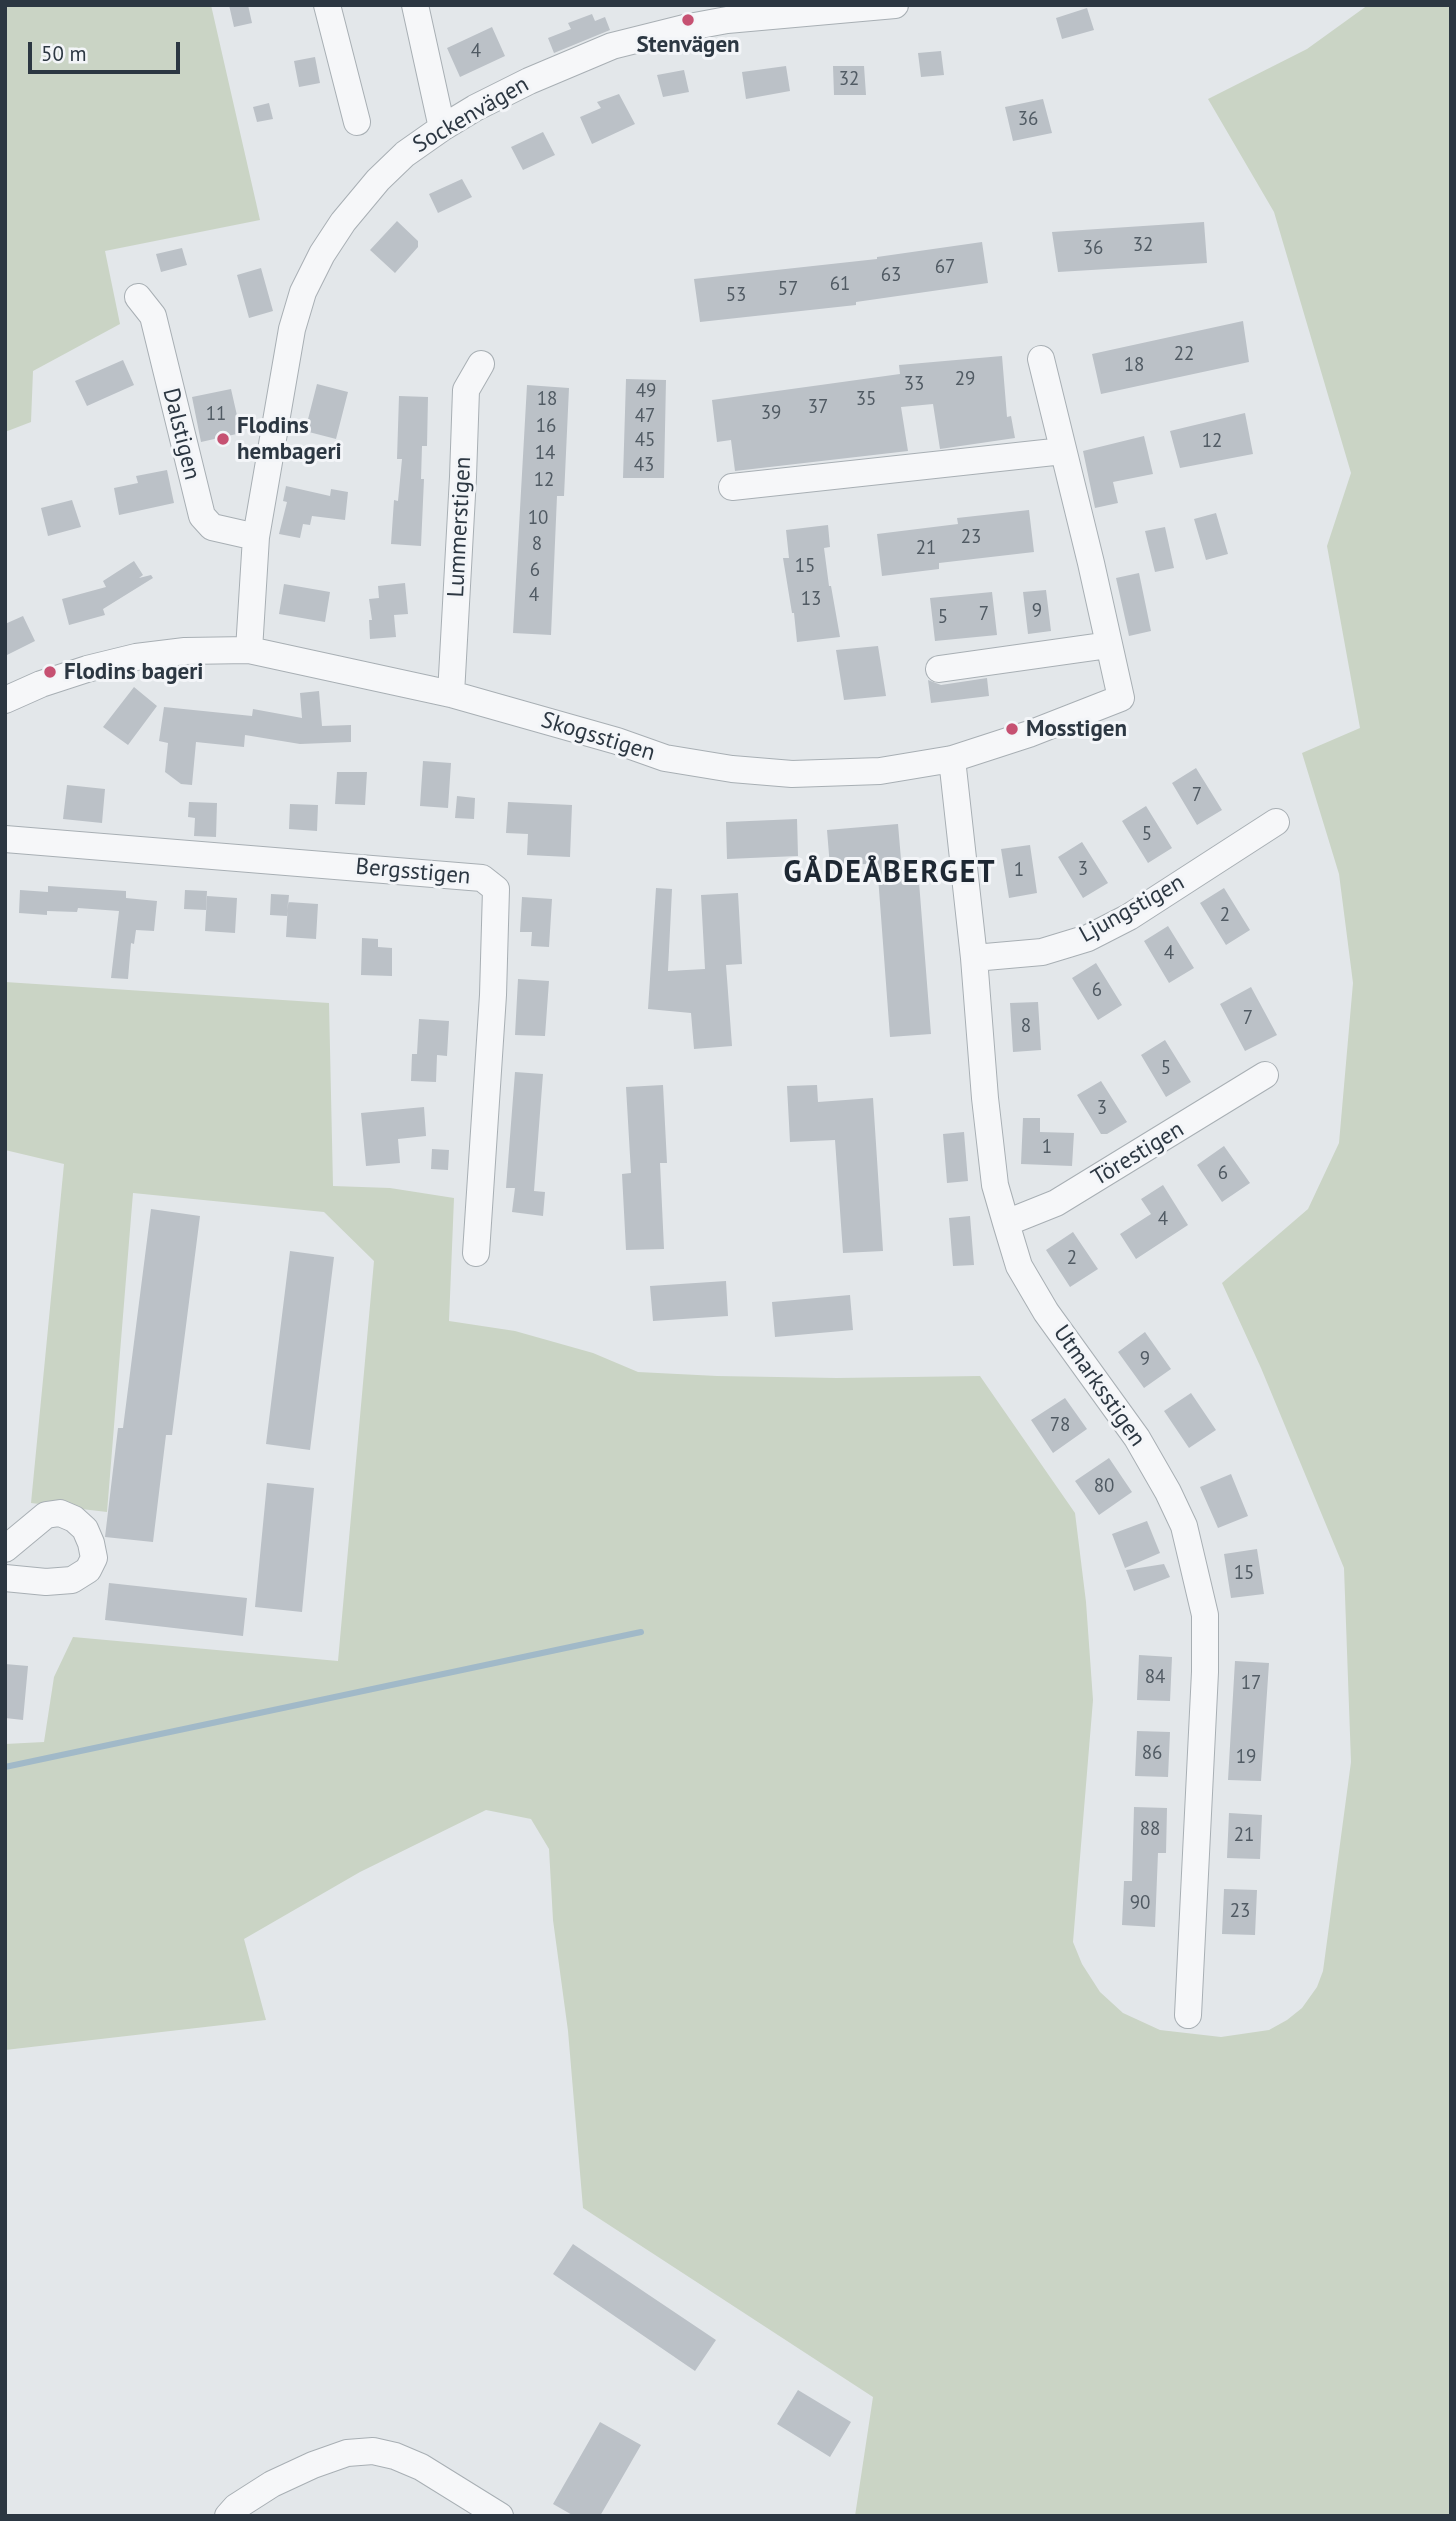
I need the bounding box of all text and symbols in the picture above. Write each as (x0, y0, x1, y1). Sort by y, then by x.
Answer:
marker: Stenvägen (680, 12, 696, 28)
scale bar (32, 28, 184, 72)
place label: Stenvägen (636, 31, 740, 59)
text: 50 m (41, 40, 87, 67)
house number: 4 (471, 41, 481, 63)
house number: 32 (839, 69, 859, 91)
street label: Sockenvägen (408, 71, 534, 159)
house number: 36 (1018, 109, 1038, 131)
house number: 32 (1133, 235, 1153, 257)
house number: 36 (1083, 238, 1103, 260)
house number: 67 (935, 257, 955, 279)
house number: 63 (881, 265, 901, 287)
house number: 61 (830, 274, 850, 296)
house number: 57 (778, 279, 798, 301)
house number: 53 (726, 285, 746, 307)
house number: 22 (1174, 344, 1194, 366)
house number: 18 (1124, 355, 1144, 377)
house number: 29 (955, 369, 975, 391)
house number: 33 (904, 374, 924, 396)
house number: 49 (636, 381, 656, 403)
street label: Dalstigen (156, 385, 206, 483)
house number: 18 (537, 389, 557, 411)
house number: 35 (856, 389, 876, 411)
house number: 37 (808, 397, 828, 419)
house number: 39 (761, 403, 781, 425)
house number: 11 (206, 404, 226, 426)
house number: 47 (635, 406, 655, 428)
place label: Flodins hembageri (237, 412, 342, 466)
house number: 16 (536, 416, 556, 438)
house number: 45 (635, 430, 655, 452)
marker: Flodins hembageri (215, 431, 231, 447)
house number: 12 (1202, 431, 1222, 453)
house number: 14 (535, 443, 555, 465)
house number: 43 (634, 455, 654, 477)
street label: Lummerstigen (443, 456, 477, 598)
house number: 12 (534, 470, 554, 492)
house number: 10 (528, 508, 548, 530)
house number: 23 (961, 527, 981, 549)
house number: 8 (532, 534, 542, 556)
house number: 21 (916, 538, 936, 560)
house number: 15 (795, 556, 815, 578)
house number: 6 (530, 560, 540, 582)
house number: 4 (529, 585, 539, 607)
house number: 13 (801, 589, 821, 611)
house number: 9 (1032, 601, 1042, 623)
house number: 7 (979, 604, 989, 626)
house number: 5 (938, 607, 948, 629)
place label: Flodins bageri (64, 658, 203, 686)
marker: Flodins bageri (42, 664, 58, 680)
street label: Skogsstigen (538, 707, 658, 767)
place label: Mosstigen (1026, 715, 1127, 743)
marker: Mosstigen (1004, 721, 1020, 737)
house number: 7 (1192, 785, 1202, 807)
house number: 5 (1142, 824, 1152, 846)
street label: Bergsstigen (354, 853, 472, 891)
district label: GÅDEÅBERGET (785, 855, 995, 891)
house number: 3 (1078, 859, 1088, 881)
house number: 1 (1014, 860, 1024, 882)
street label: Ljungstigen (1075, 869, 1189, 949)
house number: 2 (1220, 905, 1230, 927)
house number: 4 (1164, 943, 1174, 965)
house number: 6 (1092, 980, 1102, 1002)
house number: 7 (1243, 1008, 1253, 1030)
house number: 8 (1021, 1016, 1031, 1038)
house number: 5 (1161, 1058, 1171, 1080)
house number: 3 (1097, 1098, 1107, 1120)
street label: Törestigen (1087, 1116, 1189, 1192)
house number: 1 (1042, 1137, 1052, 1159)
house number: 6 (1218, 1163, 1228, 1185)
house number: 4 (1158, 1209, 1168, 1231)
house number: 2 (1067, 1248, 1077, 1270)
street label: Utmarksstigen (1047, 1320, 1151, 1452)
house number: 9 (1140, 1349, 1150, 1371)
house number: 78 (1050, 1415, 1070, 1437)
house number: 80 (1094, 1476, 1114, 1498)
house number: 15 (1234, 1563, 1254, 1585)
house number: 84 (1145, 1667, 1165, 1689)
house number: 17 (1241, 1673, 1261, 1695)
house number: 86 (1142, 1743, 1162, 1765)
house number: 19 (1236, 1747, 1256, 1769)
house number: 88 (1140, 1819, 1160, 1841)
house number: 21 (1234, 1825, 1254, 1847)
house number: 90 (1130, 1893, 1150, 1915)
house number: 23 (1230, 1901, 1250, 1923)

